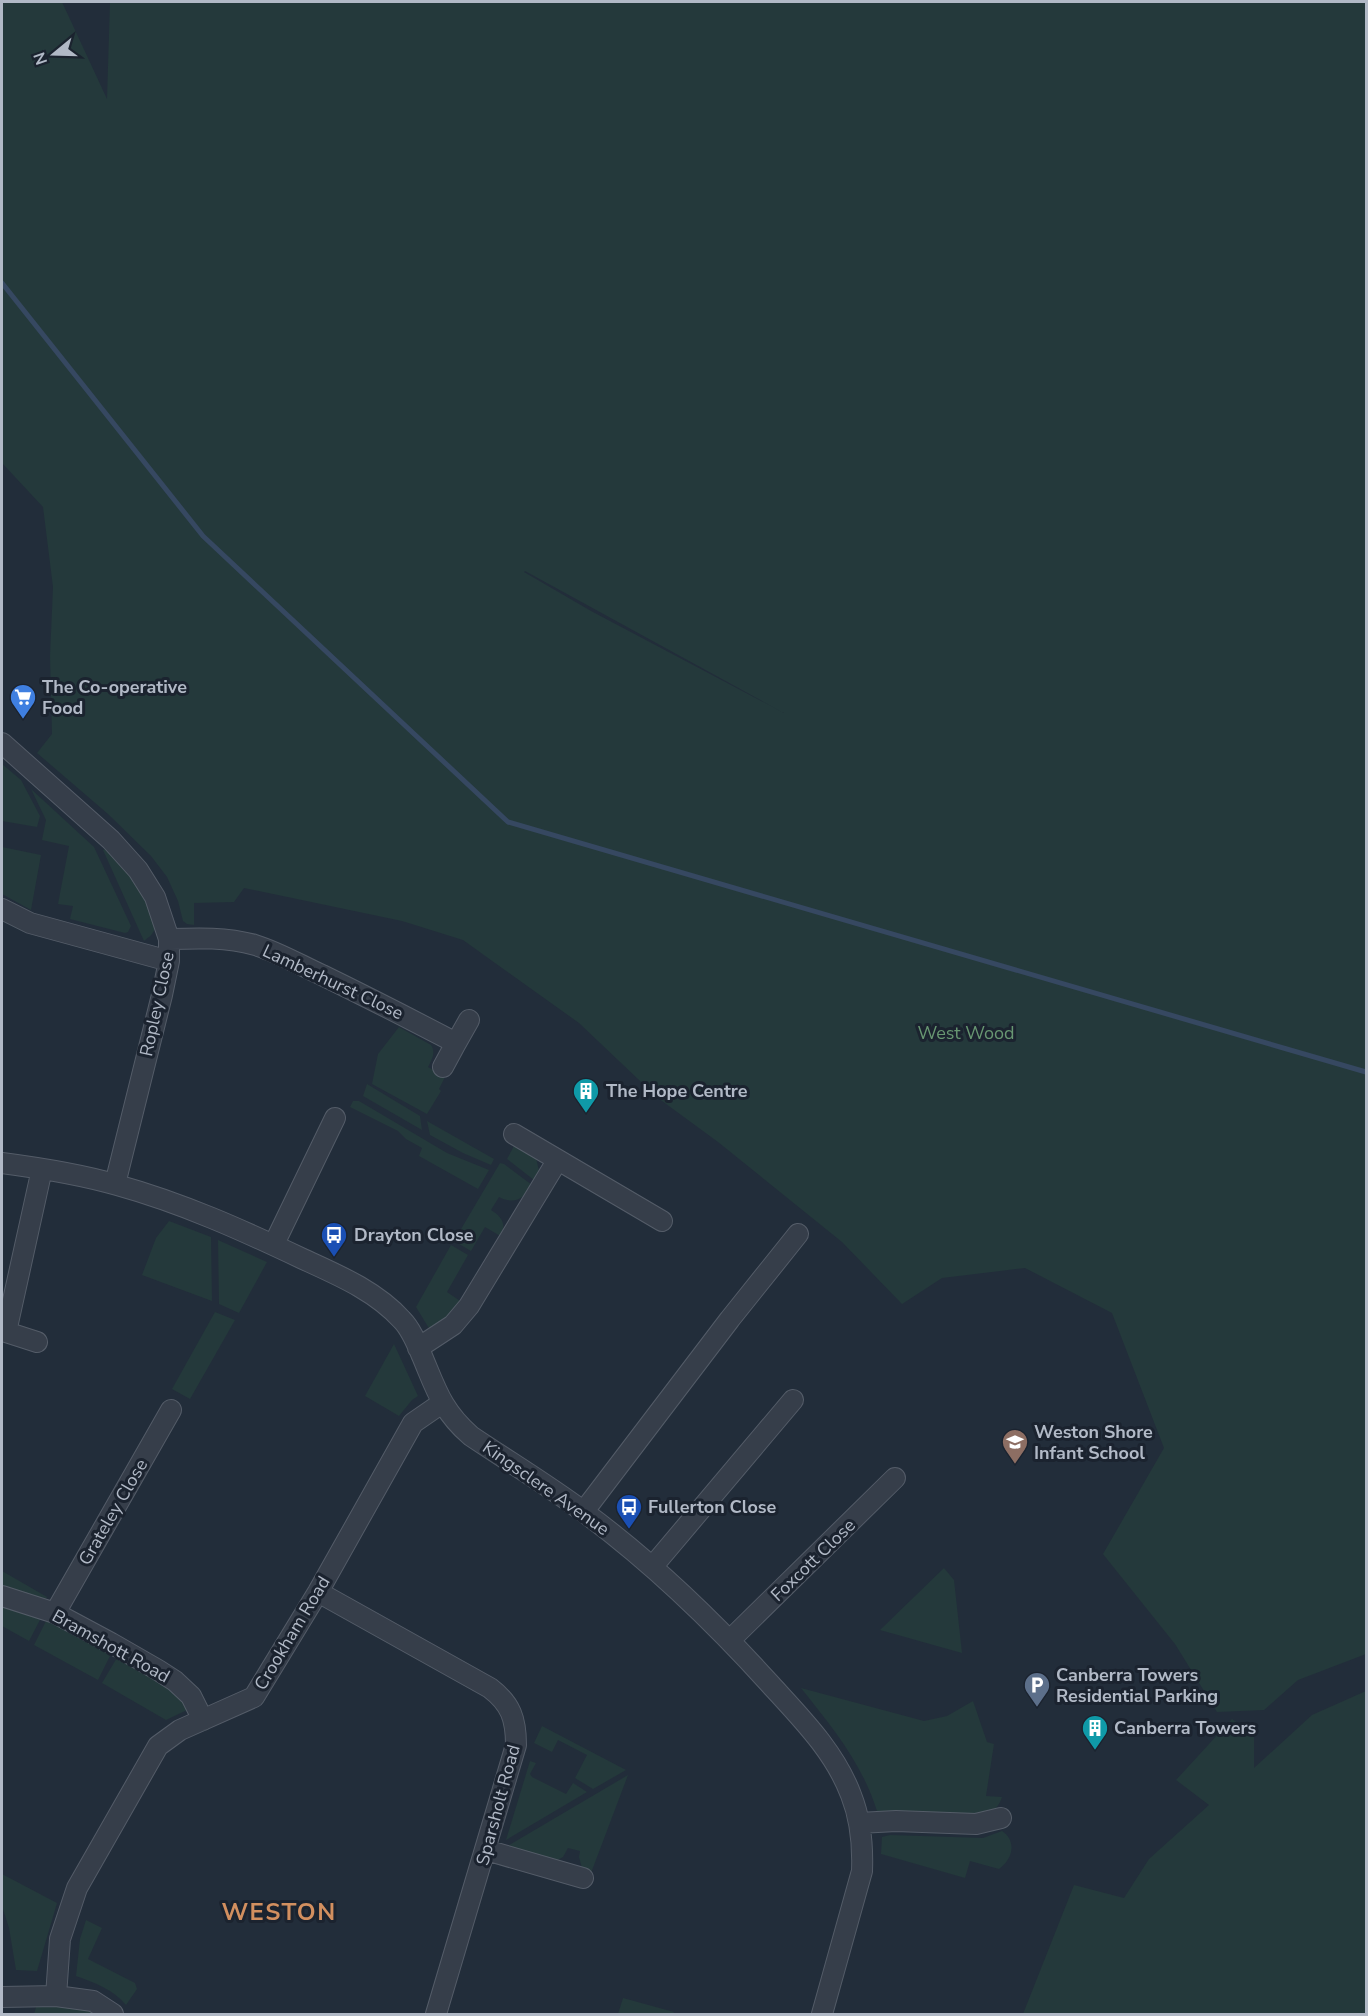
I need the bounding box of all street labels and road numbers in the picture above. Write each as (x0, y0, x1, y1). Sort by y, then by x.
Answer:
street label: Lamberhurst Close (259, 939, 407, 1025)
street label: Ropley Close (134, 949, 180, 1059)
street label: Kingsclere Avenue (478, 1435, 614, 1541)
street label: Grateley Close (73, 1455, 153, 1569)
street label: Foxcott Close (765, 1513, 861, 1607)
street label: Crookham Road (248, 1571, 336, 1695)
street label: Bramshott Road (48, 1604, 174, 1688)
street label: Sparsholt Road (470, 1742, 526, 1868)

